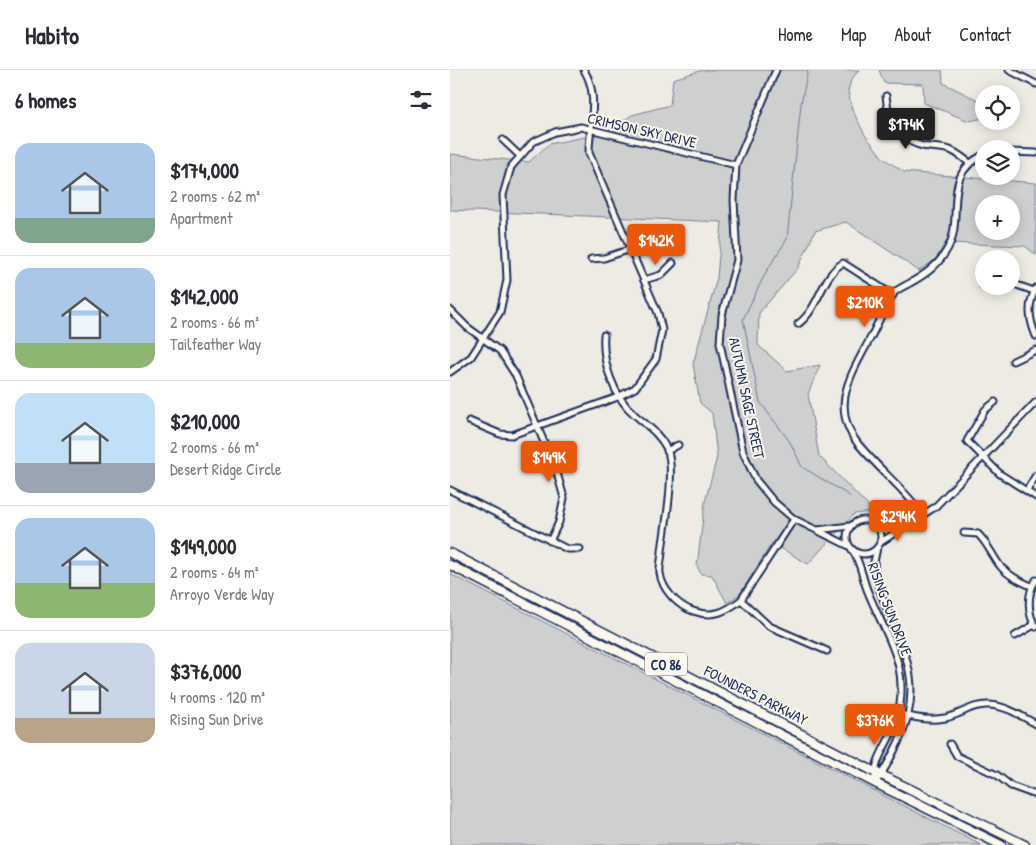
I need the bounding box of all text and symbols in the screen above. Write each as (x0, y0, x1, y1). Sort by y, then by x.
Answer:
text: Habito (25, 19, 79, 51)
text: Home (778, 22, 813, 47)
text: Map (841, 22, 866, 47)
text: About (894, 22, 931, 47)
text: Contact (959, 22, 1011, 47)
map controls (975, 85, 1020, 295)
button: locate (975, 85, 1020, 130)
text: 6 homes (15, 86, 76, 115)
icon: filters (407, 86, 435, 114)
street label: CRIMSON SKY DRIVE (585, 107, 699, 153)
pin: $174K (871, 108, 941, 150)
text: $174K (888, 113, 924, 135)
button: layers (975, 140, 1020, 185)
text: $174,000 (170, 156, 239, 185)
icon: home (55, 163, 115, 223)
text: 2 rooms · 62 m² (170, 185, 260, 207)
button: + (975, 195, 1020, 240)
text: Apartment (170, 207, 233, 229)
pin: $142K (621, 224, 691, 266)
text: $142K (638, 229, 674, 251)
button: − (975, 250, 1020, 295)
text: $142,000 (170, 282, 238, 311)
pin: $210K (830, 286, 900, 328)
icon: home (55, 288, 115, 348)
text: $210K (847, 291, 883, 313)
text: 2 rooms · 66 m² (170, 311, 259, 333)
text: Tailfeather Way (170, 333, 261, 355)
street label: AUTUMN SAGE STREET (724, 335, 770, 462)
text: $210,000 (170, 407, 240, 436)
icon: home (55, 413, 115, 473)
text: 2 rooms · 66 m² (170, 436, 259, 458)
pin: $149K (514, 440, 584, 483)
text: $149K (532, 446, 566, 468)
text: Desert Ridge Circle (170, 458, 281, 480)
pin: $294K (863, 500, 933, 542)
text: $294K (880, 505, 916, 527)
text: $149,000 (170, 532, 236, 561)
icon: home (55, 538, 115, 598)
street label: RISING SUN DRIVE (863, 559, 918, 659)
text: 2 rooms · 64 m² (170, 561, 258, 583)
text: Arroyo Verde Way (170, 583, 274, 605)
road number: CO 86 (645, 652, 687, 676)
text: $376,000 (170, 657, 241, 686)
street label: FOUNDERS PARKWAY (700, 659, 812, 730)
icon: home (55, 663, 115, 723)
text: 4 rooms · 120 m² (170, 686, 265, 708)
pin: $376K (840, 704, 910, 746)
text: Rising Sun Drive (170, 708, 263, 730)
text: $376K (856, 709, 894, 731)

